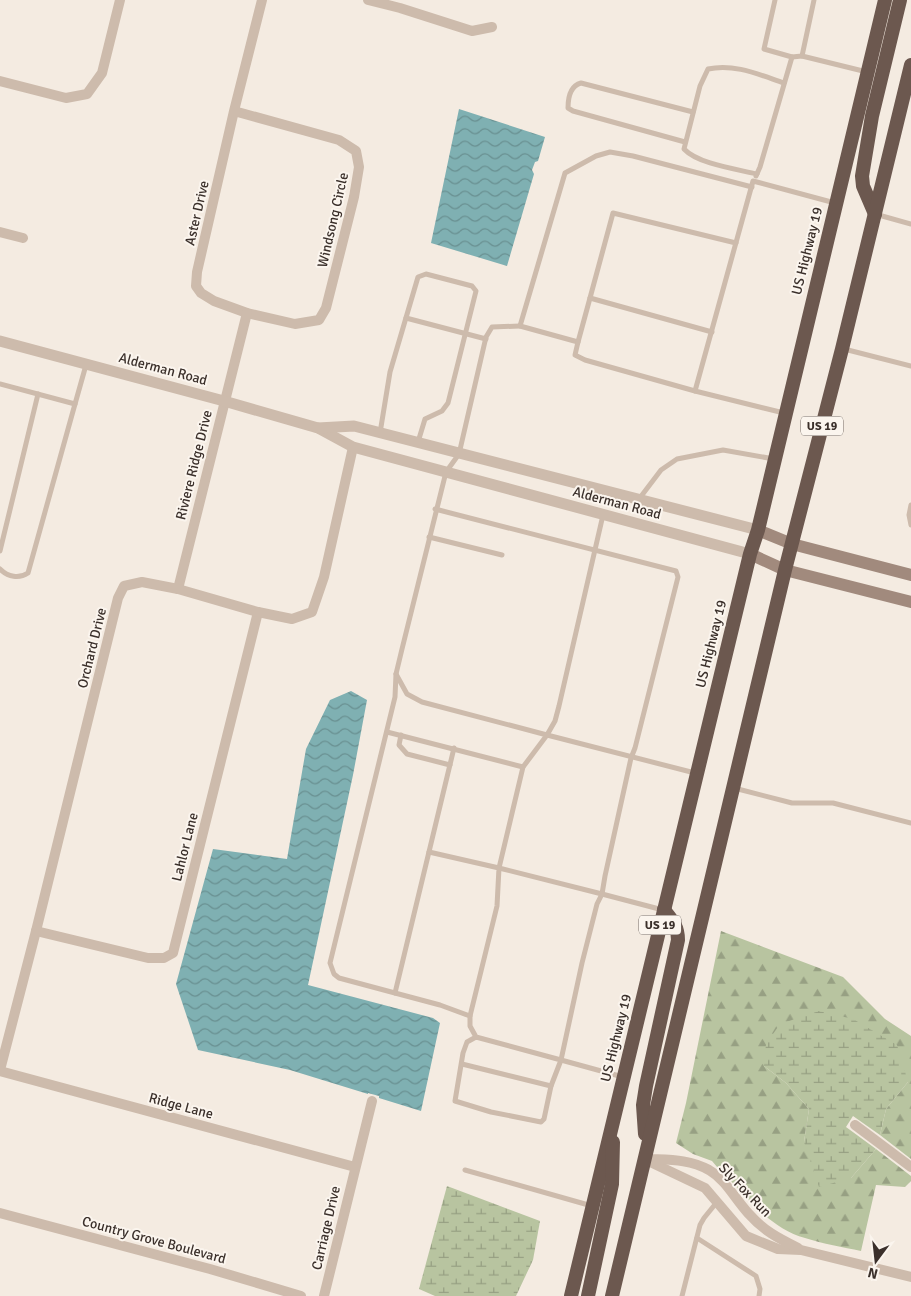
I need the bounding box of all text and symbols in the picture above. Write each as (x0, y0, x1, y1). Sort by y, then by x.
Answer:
street label: Windsong Circle (314, 171, 352, 269)
street label: Aster Drive (181, 179, 213, 247)
street label: US Highway 19 (788, 205, 826, 297)
street label: Alderman Road (117, 349, 209, 389)
street label: Riviere Ridge Drive (172, 408, 216, 522)
road number: US 19 (801, 416, 843, 436)
street label: Alderman Road (571, 483, 663, 523)
street label: US Highway 19 (692, 598, 730, 690)
street label: Orchard Drive (74, 606, 110, 690)
street label: Lahlor Lane (168, 811, 202, 883)
road number: US 19 (639, 916, 681, 934)
street label: US Highway 19 (597, 992, 635, 1084)
street label: Ridge Lane (147, 1089, 215, 1123)
street label: Sly Fox Run (715, 1160, 775, 1220)
street label: Carriage Drive (308, 1184, 344, 1272)
street label: Country Grove Boulevard (80, 1213, 228, 1267)
north arrow (851, 1236, 901, 1286)
text: N (866, 1264, 880, 1283)

